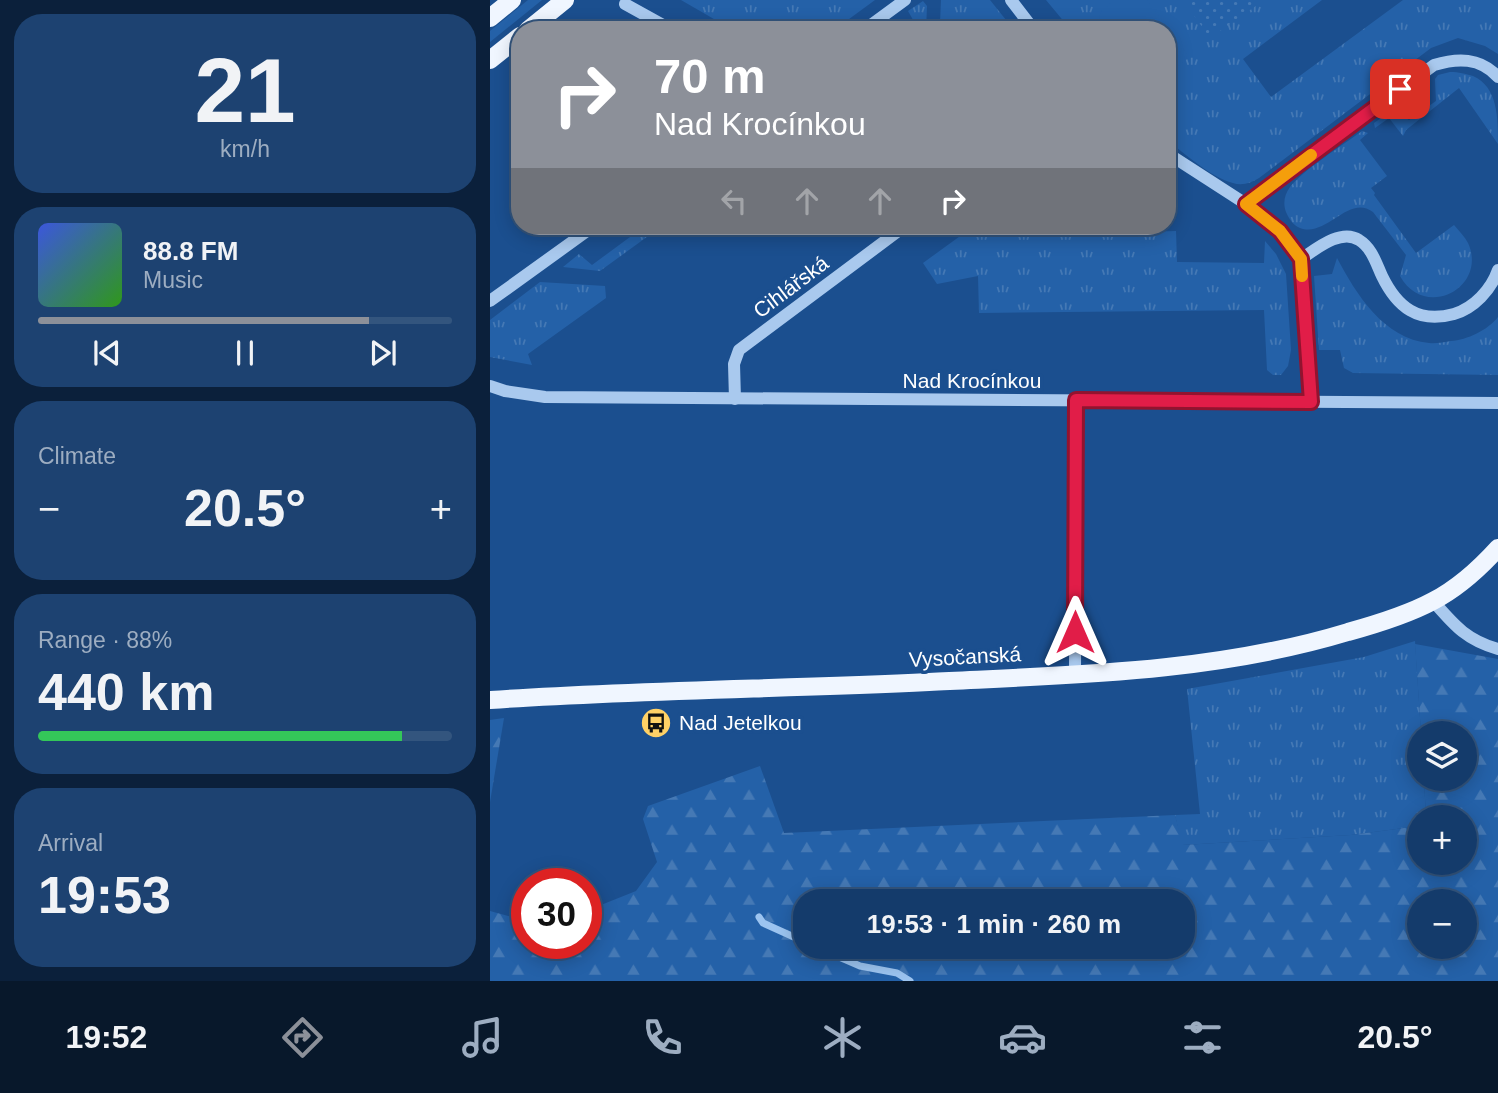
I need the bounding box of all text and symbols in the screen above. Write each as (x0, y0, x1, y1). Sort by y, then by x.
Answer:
text: 21 (194, 40, 296, 141)
icon: right (539, 49, 630, 140)
text: 70 m (654, 49, 766, 103)
pin (1370, 59, 1430, 119)
icon: arrive (1381, 70, 1419, 108)
text: Nad Krocínkou (654, 106, 866, 142)
text: km/h (220, 136, 270, 162)
icon: left (715, 182, 753, 220)
icon: ahead (788, 182, 826, 220)
icon: ahead (861, 182, 899, 220)
icon: right (934, 182, 972, 220)
text: 88.8 FM (143, 236, 238, 266)
street label: Cihlářská (749, 251, 833, 322)
text: Music (143, 267, 203, 293)
icon: previous (88, 334, 126, 372)
icon: pause (226, 334, 264, 372)
icon: next (364, 334, 402, 372)
street label: Nad Krocínkou (903, 369, 1041, 392)
text: Climate (38, 443, 116, 469)
text: 20.5° (184, 479, 306, 537)
text: − (38, 488, 60, 530)
text: + (430, 488, 452, 530)
position arrow (1038, 595, 1112, 669)
text: Range · 88% (38, 627, 172, 653)
street label: Vysočanská (908, 642, 1022, 671)
text: 440 km (38, 663, 214, 721)
bus stop icon: Nad Jetelkou (639, 706, 673, 740)
place label: Nad Jetelkou (679, 711, 802, 734)
map controls (1407, 721, 1477, 959)
button: layers (1407, 721, 1477, 791)
button: + (1407, 805, 1477, 875)
text: Arrival (38, 830, 103, 856)
text: 19:53 (38, 866, 171, 924)
speed limit sign: 30 (511, 868, 602, 959)
button: − (1407, 889, 1477, 959)
text: 19:53 · 1 min · 260 m (867, 909, 1121, 939)
icon: directions (278, 1013, 327, 1062)
icon: music (458, 1013, 507, 1062)
icon: phone (638, 1013, 687, 1062)
icon: climate (818, 1013, 867, 1062)
icon: car (998, 1013, 1047, 1062)
icon: filters (1178, 1013, 1227, 1062)
text: 19:52 (65, 1019, 147, 1055)
text: 20.5° (1357, 1019, 1432, 1055)

